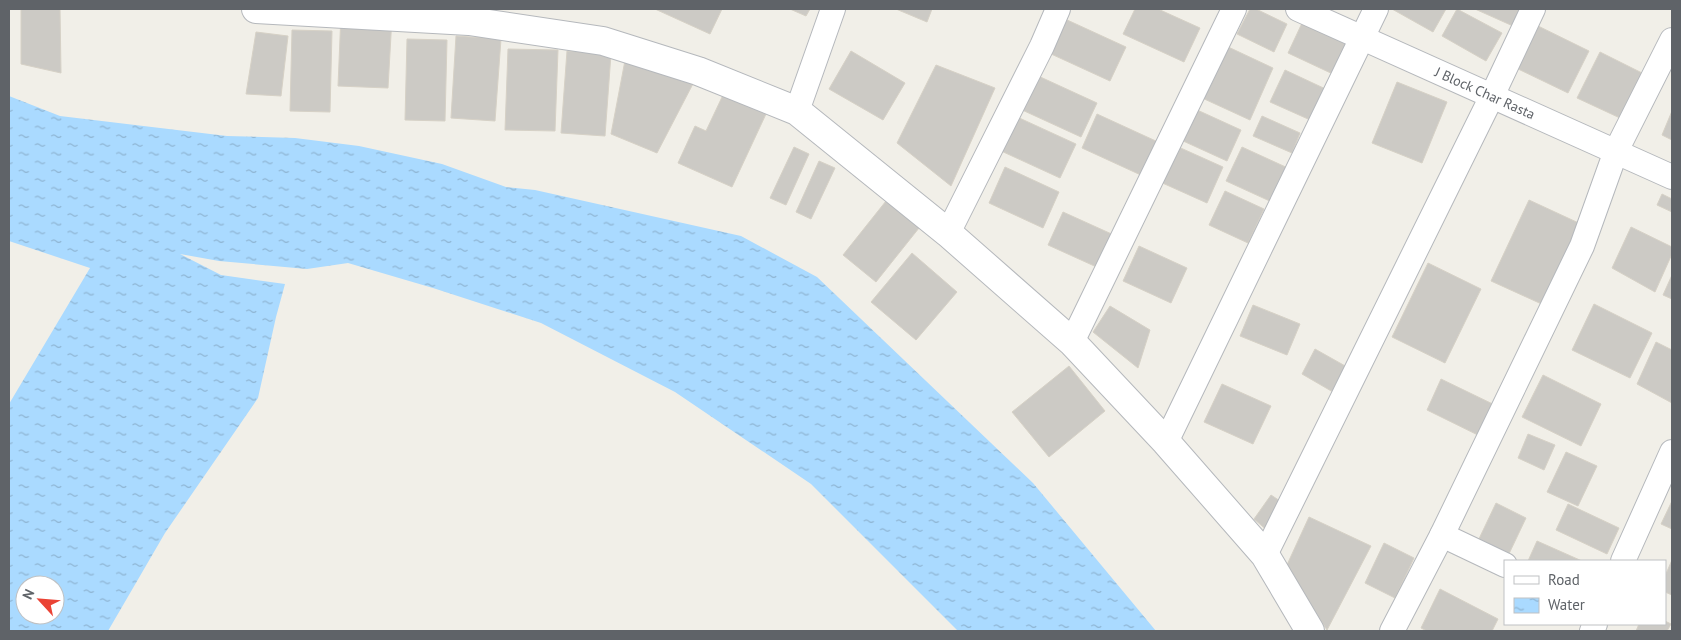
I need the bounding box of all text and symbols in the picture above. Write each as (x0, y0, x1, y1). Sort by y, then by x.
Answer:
street label: J Block Char Rasta (1431, 62, 1538, 123)
legend (1504, 560, 1666, 625)
text: Road (1548, 570, 1580, 589)
north arrow (15, 575, 65, 625)
text: N (18, 586, 38, 602)
text: Water (1548, 595, 1585, 614)

